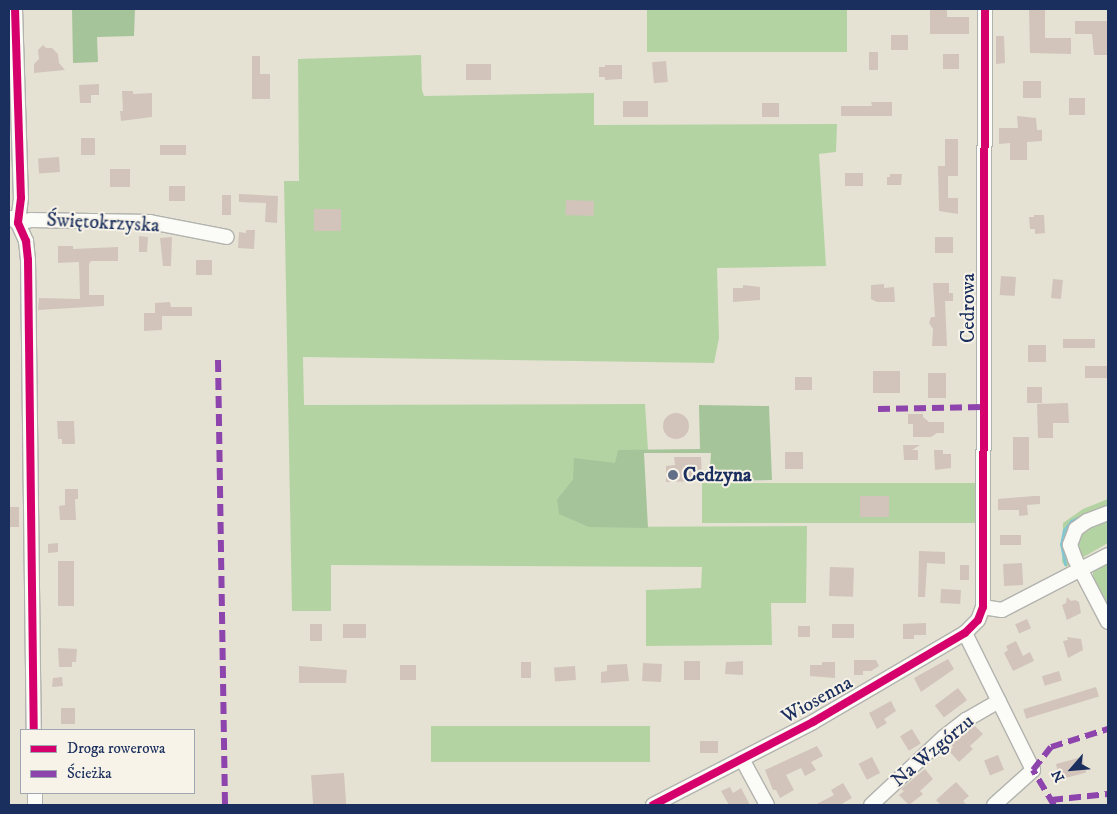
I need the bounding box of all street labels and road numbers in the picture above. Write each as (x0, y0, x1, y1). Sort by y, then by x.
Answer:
street label: Świętokrzyska (46, 208, 160, 238)
street label: Cedrowa (956, 273, 980, 343)
street label: Wiosenna (777, 671, 857, 729)
street label: Na Wzgórzu (887, 710, 979, 792)

